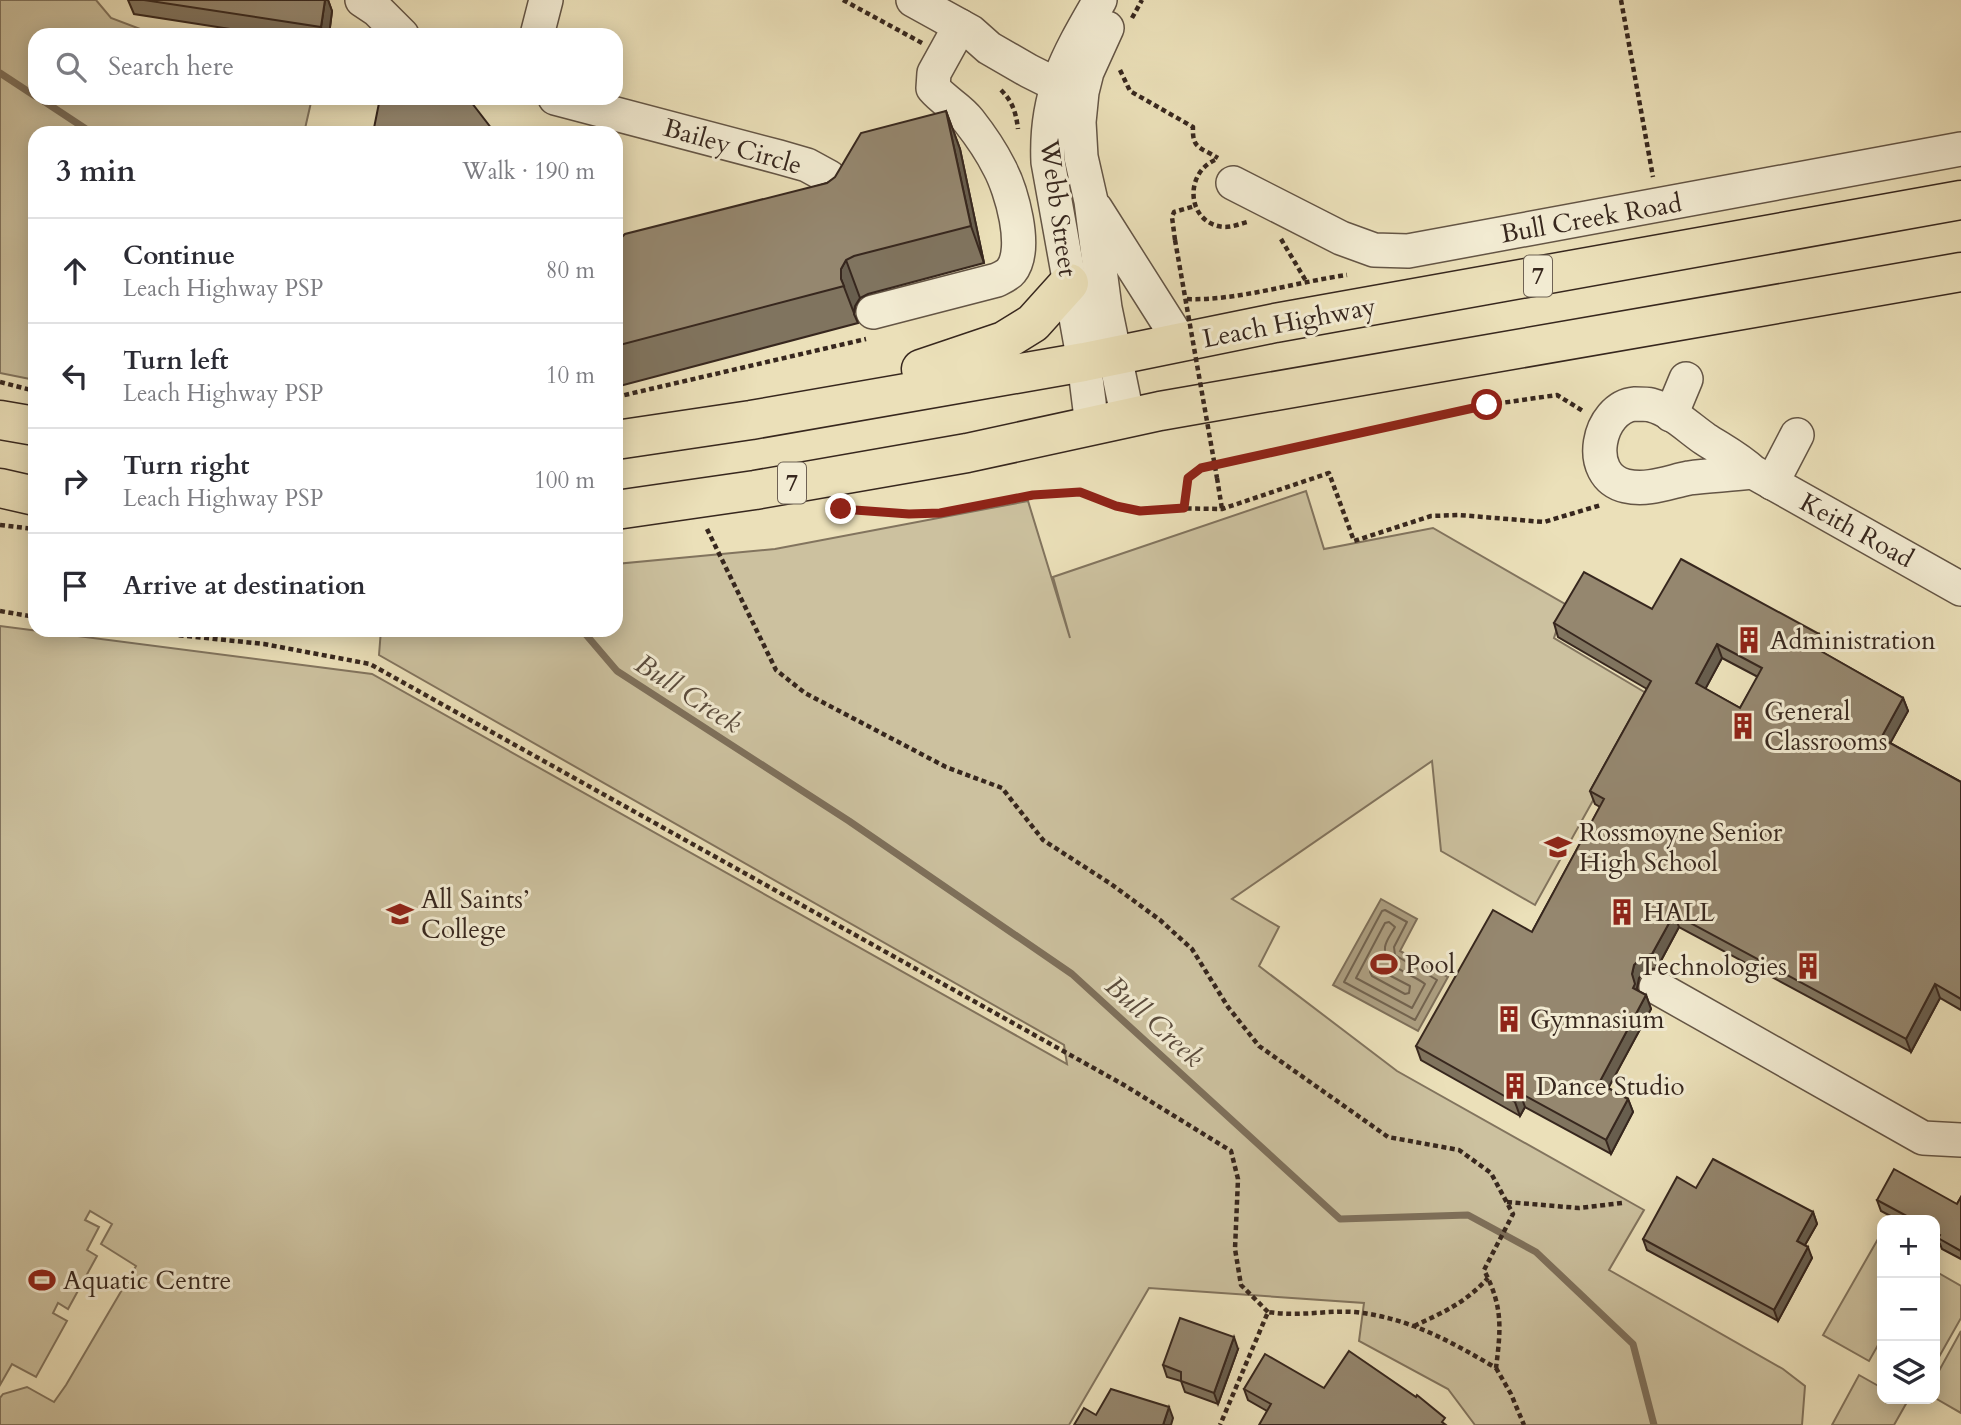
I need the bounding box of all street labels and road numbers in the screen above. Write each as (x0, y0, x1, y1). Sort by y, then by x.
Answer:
street label: Bailey Circle (660, 110, 806, 183)
street label: Webb Street (1031, 136, 1085, 279)
street label: Bull Creek Road (1498, 185, 1684, 252)
road number: 7 (1524, 256, 1552, 296)
street label: Leach Highway (1200, 289, 1379, 356)
road number: 7 (778, 462, 806, 504)
street label: Keith Road (1794, 485, 1920, 576)

